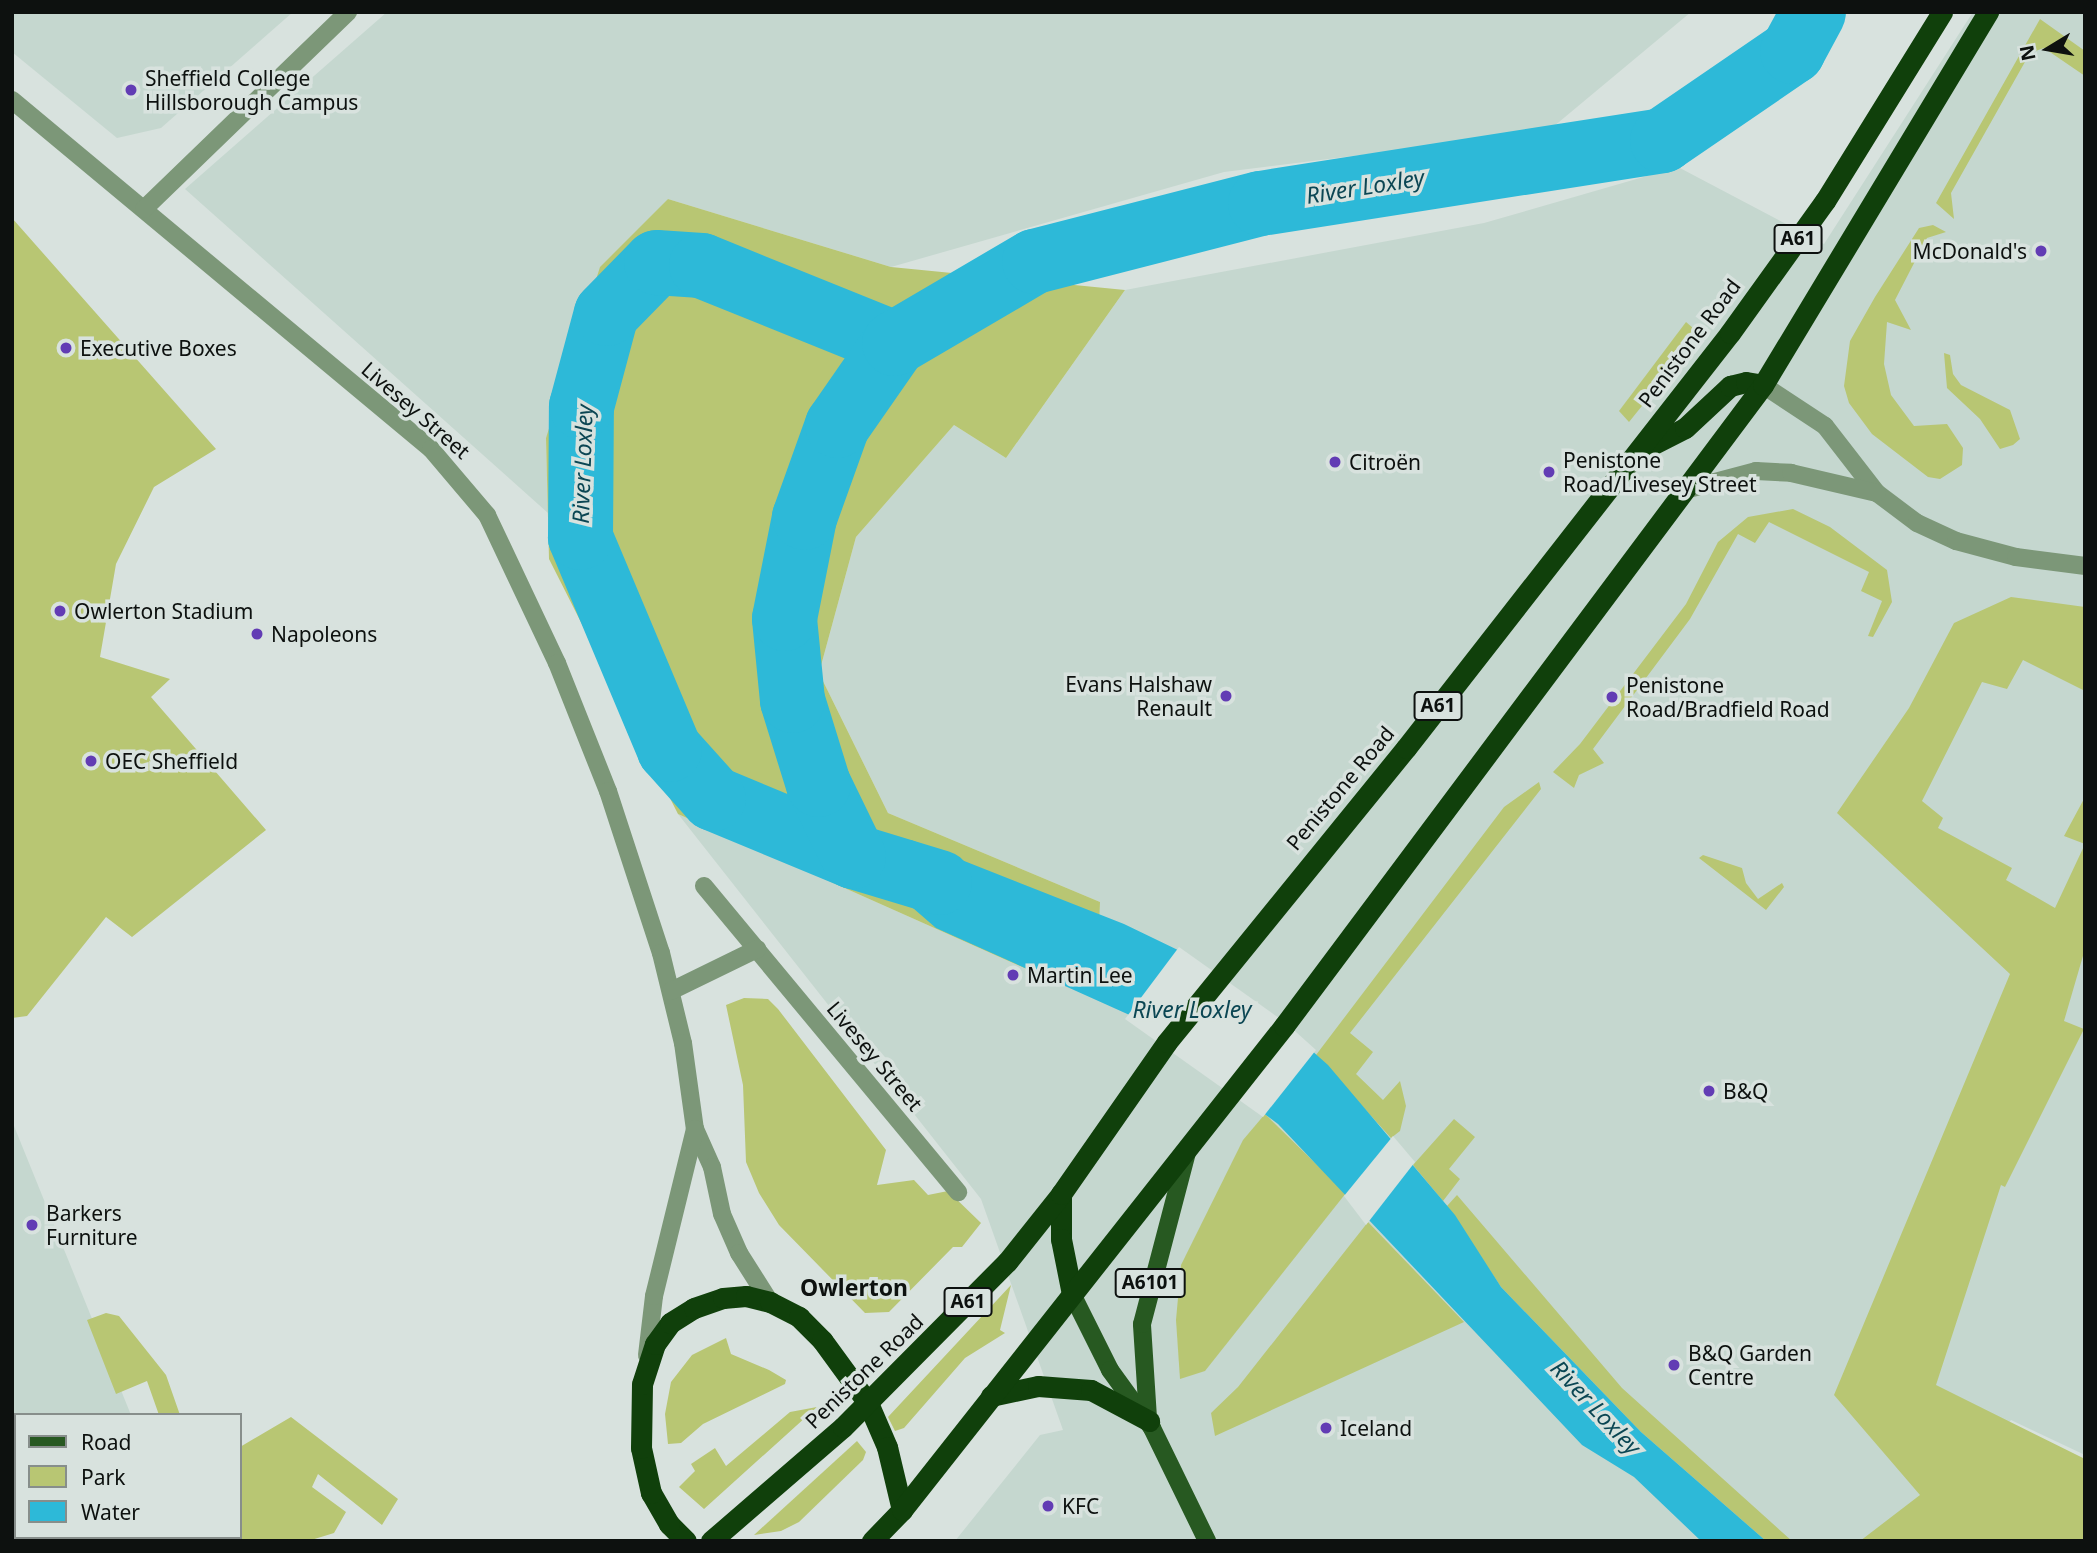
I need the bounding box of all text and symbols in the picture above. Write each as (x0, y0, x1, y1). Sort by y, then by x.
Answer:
north arrow (2013, 14, 2083, 84)
text: N (2013, 43, 2042, 63)
place label: Sheffield College Hillsborough Campus (145, 65, 358, 115)
marker: Sheffield College Hillsborough Campus (123, 82, 139, 98)
water label: River Loxley (1304, 163, 1426, 209)
road number: A61 (1773, 224, 1822, 255)
place label: McDonald's (1913, 238, 2027, 264)
marker: McDonald's (2033, 243, 2049, 259)
street label: Penistone Road (1633, 274, 1745, 412)
place label: Executive Boxes (80, 335, 237, 361)
marker: Executive Boxes (58, 340, 74, 356)
street label: Livesey Street (357, 356, 475, 464)
water label: River Loxley (566, 404, 598, 524)
place label: Penistone Road/Livesey Street (1563, 447, 1756, 497)
place label: Citroën (1349, 449, 1421, 475)
marker: Citroën (1327, 454, 1343, 470)
marker: Penistone Road/Livesey Street (1541, 464, 1557, 480)
place label: Owlerton Stadium (74, 598, 253, 624)
marker: Owlerton Stadium (52, 603, 68, 619)
place label: Napoleons (271, 621, 377, 647)
marker: Napoleons (249, 626, 265, 642)
place label: Evans Halshaw Renault (1065, 671, 1212, 721)
place label: Penistone Road/Bradfield Road (1626, 672, 1830, 722)
marker: Evans Halshaw Renault (1218, 688, 1234, 704)
marker: Penistone Road/Bradfield Road (1604, 689, 1620, 705)
road number: A61 (1414, 691, 1462, 722)
street label: Penistone Road (1281, 721, 1399, 855)
place label: OEC Sheffield (105, 748, 238, 774)
marker: OEC Sheffield (83, 753, 99, 769)
place label: Martin Lee (1027, 962, 1133, 988)
marker: Martin Lee (1005, 967, 1021, 983)
water label: River Loxley (1132, 995, 1252, 1023)
street label: Livesey Street (822, 996, 928, 1116)
place label: B&Q (1723, 1078, 1768, 1104)
marker: B&Q (1701, 1083, 1717, 1099)
place label: Barkers Furniture (46, 1200, 138, 1250)
marker: Barkers Furniture (24, 1217, 40, 1233)
road number: A6101 (1113, 1268, 1187, 1298)
district label: Owlerton (800, 1273, 908, 1301)
road number: A61 (944, 1286, 992, 1318)
street label: Penistone Road (800, 1308, 928, 1434)
place label: B&Q Garden Centre (1688, 1340, 1812, 1390)
water label: River Loxley (1545, 1354, 1647, 1460)
marker: B&Q Garden Centre (1666, 1357, 1682, 1373)
legend (14, 1413, 242, 1539)
place label: Iceland (1340, 1415, 1412, 1441)
marker: Iceland (1318, 1420, 1334, 1436)
text: Road (81, 1428, 131, 1456)
text: Park (81, 1463, 125, 1491)
place label: KFC (1062, 1493, 1099, 1519)
text: Water (81, 1498, 140, 1526)
marker: KFC (1040, 1498, 1056, 1514)

